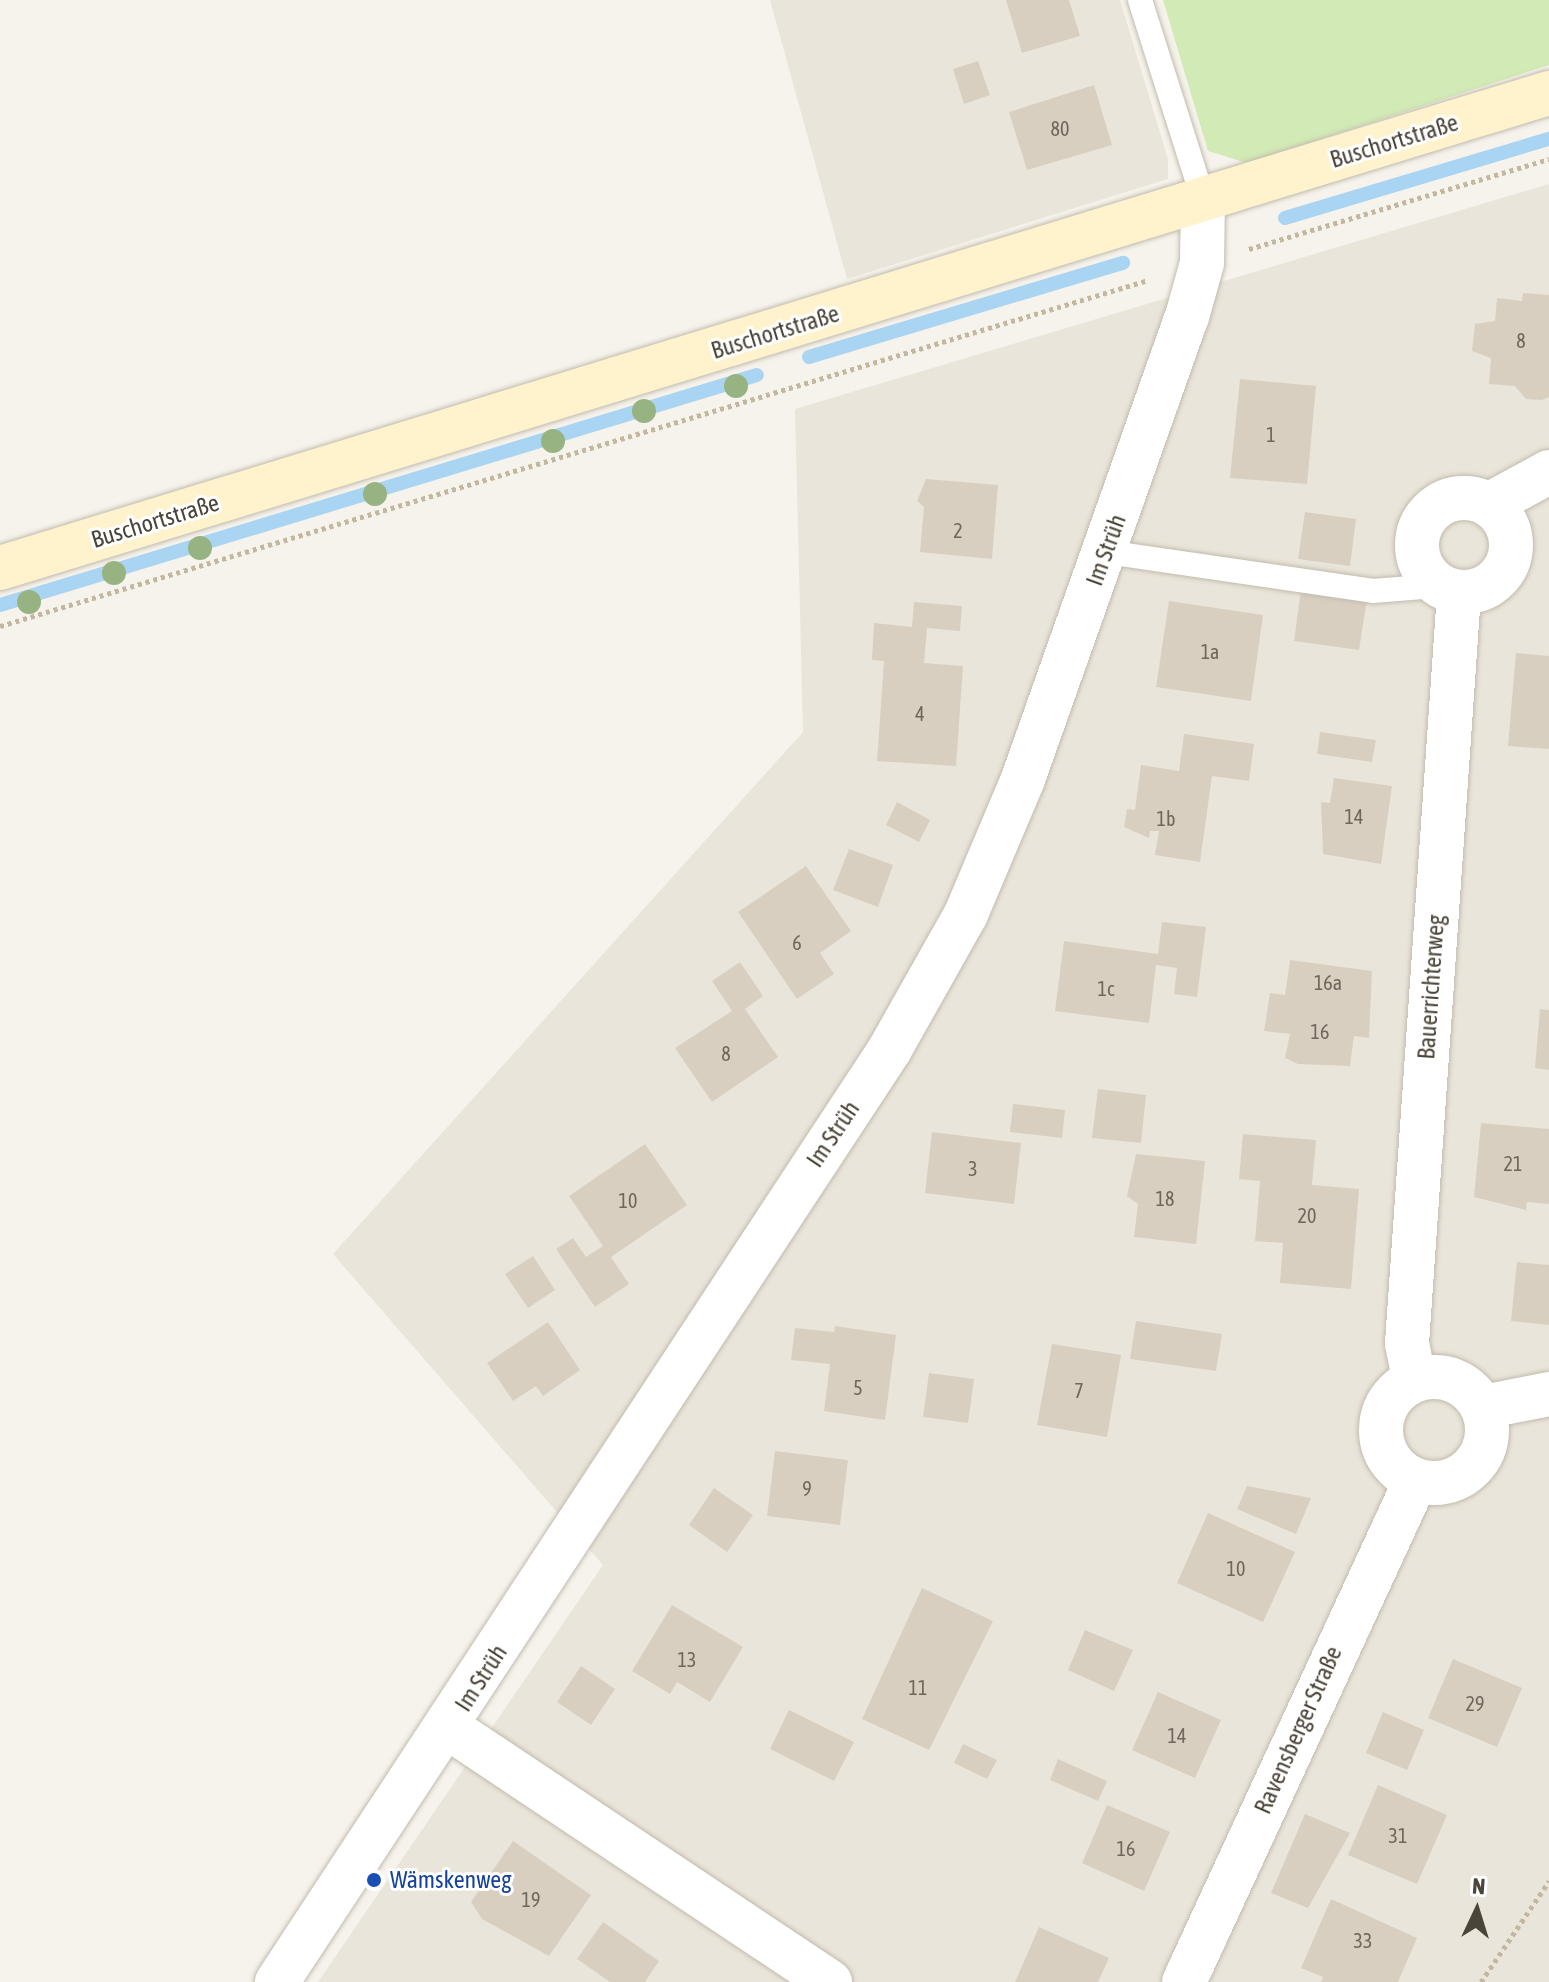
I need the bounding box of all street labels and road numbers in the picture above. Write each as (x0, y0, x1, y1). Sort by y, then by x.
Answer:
street label: Buschortstraße (1327, 108, 1461, 174)
street label: Buschortstraße (708, 299, 842, 365)
street label: Buschortstraße (88, 488, 222, 554)
street label: Im Strüh (1080, 510, 1132, 590)
street label: Bauerrichterweg (1412, 914, 1450, 1060)
street label: Im Strüh (800, 1095, 866, 1173)
street label: Im Strüh (449, 1639, 513, 1717)
street label: Ravensberger Straße (1248, 1642, 1348, 1818)

